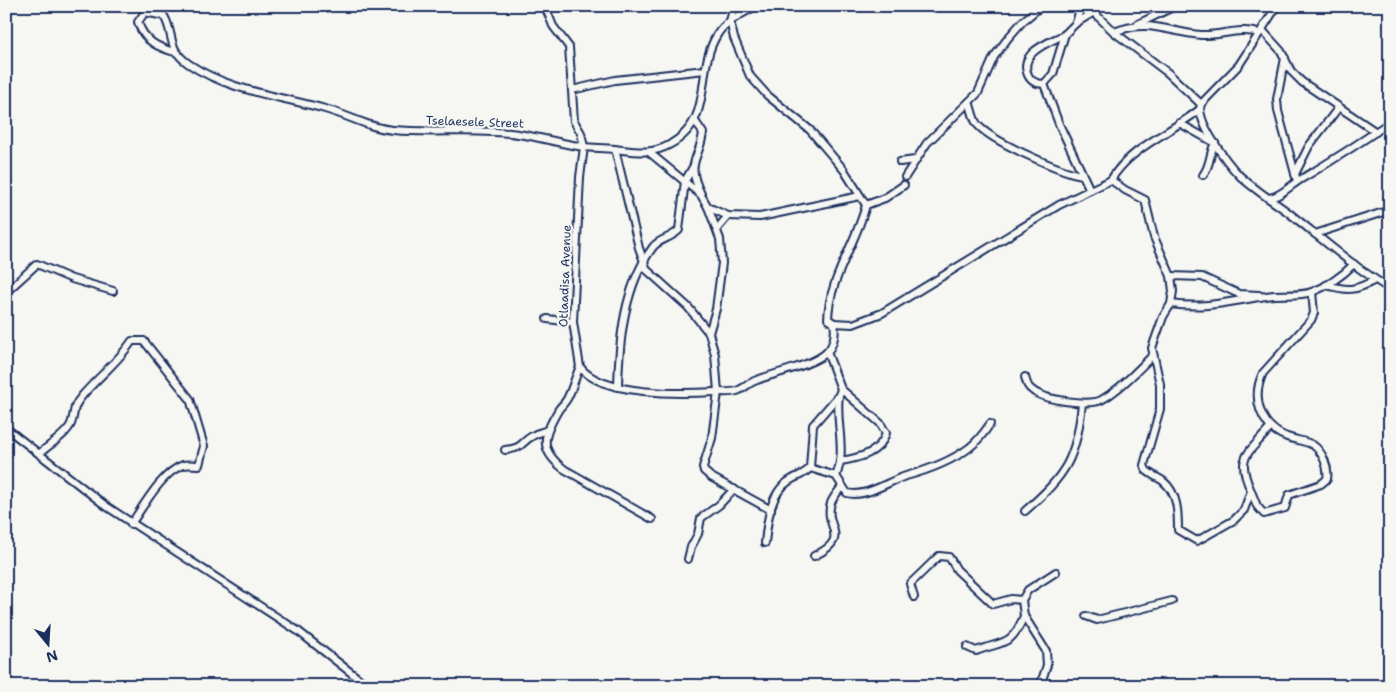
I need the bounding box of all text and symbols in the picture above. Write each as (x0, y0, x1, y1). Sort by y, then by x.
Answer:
street label: Tselaesele Street (426, 112, 524, 132)
street label: Otlaadisa Avenue (555, 224, 575, 327)
north arrow (22, 620, 72, 670)
text: N (44, 646, 60, 667)

